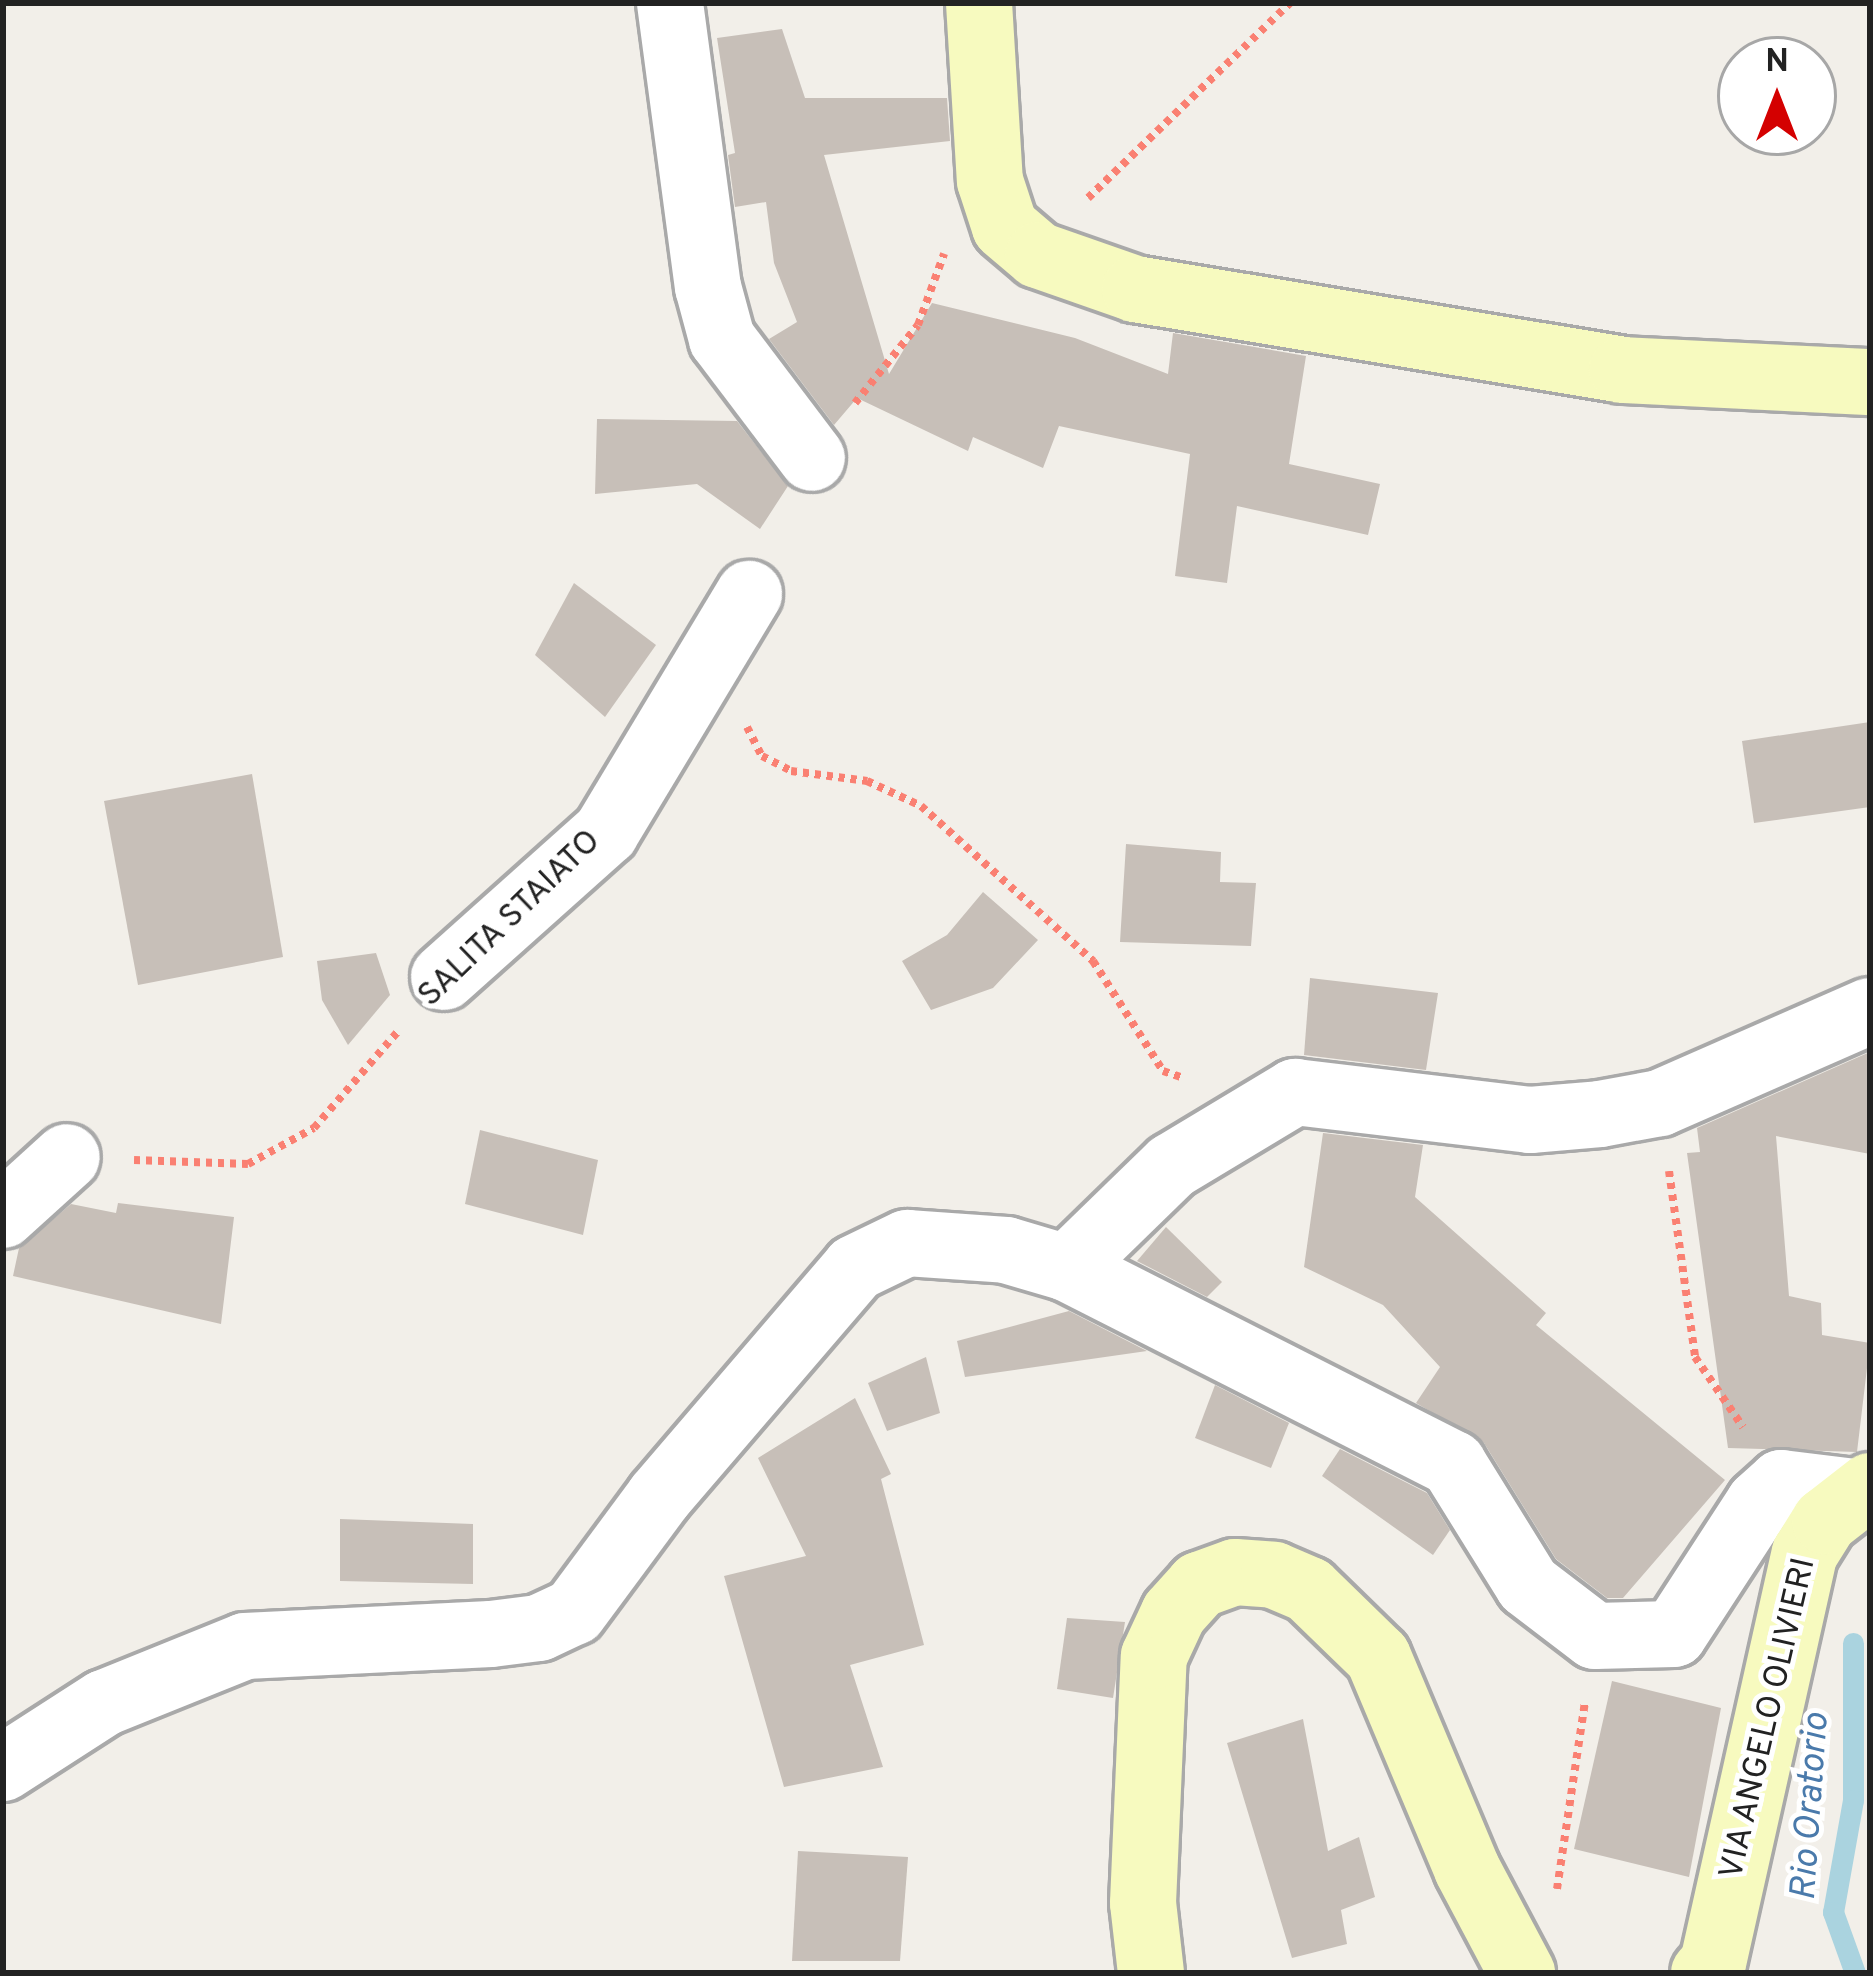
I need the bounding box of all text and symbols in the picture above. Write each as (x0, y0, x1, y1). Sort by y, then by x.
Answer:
north arrow (1717, 36, 1837, 156)
text: N (1765, 42, 1789, 84)
street label: SALITA STAIATO (411, 823, 611, 1017)
street label: VIA ANGELO OLIVIERI (1713, 1553, 1827, 1885)
water label: Rio Oratorio (1784, 1712, 1840, 1902)

